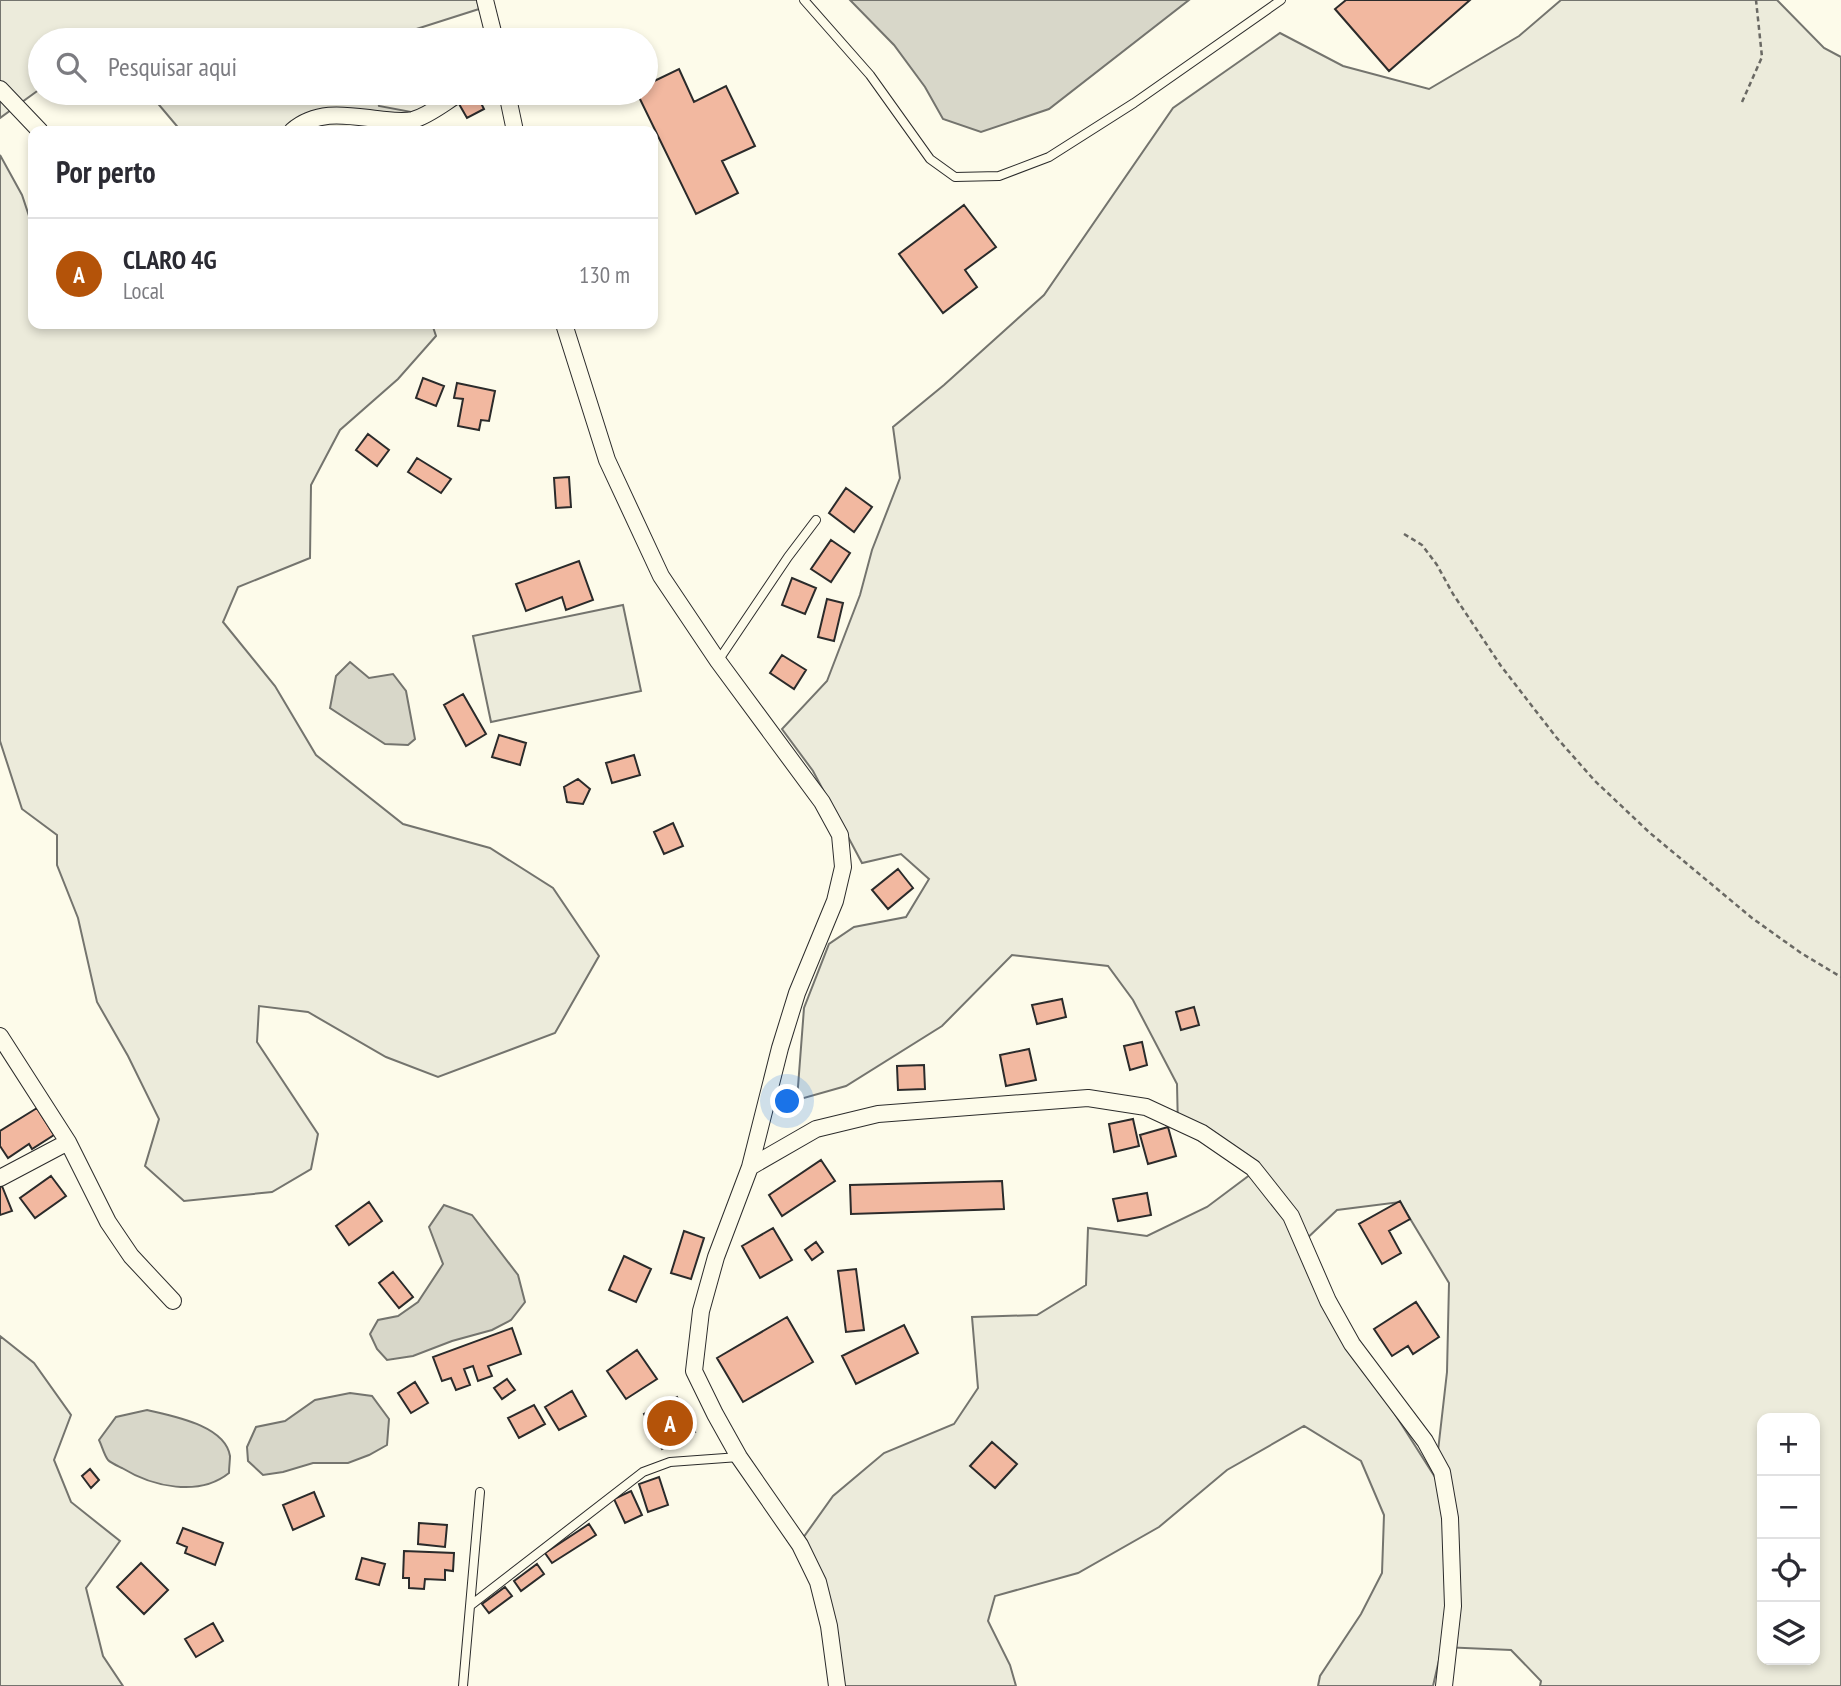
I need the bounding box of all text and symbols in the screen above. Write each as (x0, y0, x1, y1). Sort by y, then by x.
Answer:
search box (28, 28, 658, 105)
icon: search (52, 48, 90, 86)
text: Pesquisar aqui (108, 50, 237, 83)
text: Por perto (56, 152, 156, 191)
text: CLARO 4G (123, 243, 217, 276)
text: A (73, 260, 85, 289)
text: 130 m (579, 260, 630, 289)
text: Local (123, 276, 164, 305)
your location (770, 1084, 804, 1118)
pin: A (647, 1397, 693, 1449)
map controls (1757, 1413, 1820, 1665)
button: + (1757, 1413, 1820, 1476)
button: − (1757, 1476, 1820, 1539)
button: locate (1757, 1539, 1820, 1602)
button: layers (1757, 1602, 1820, 1665)

